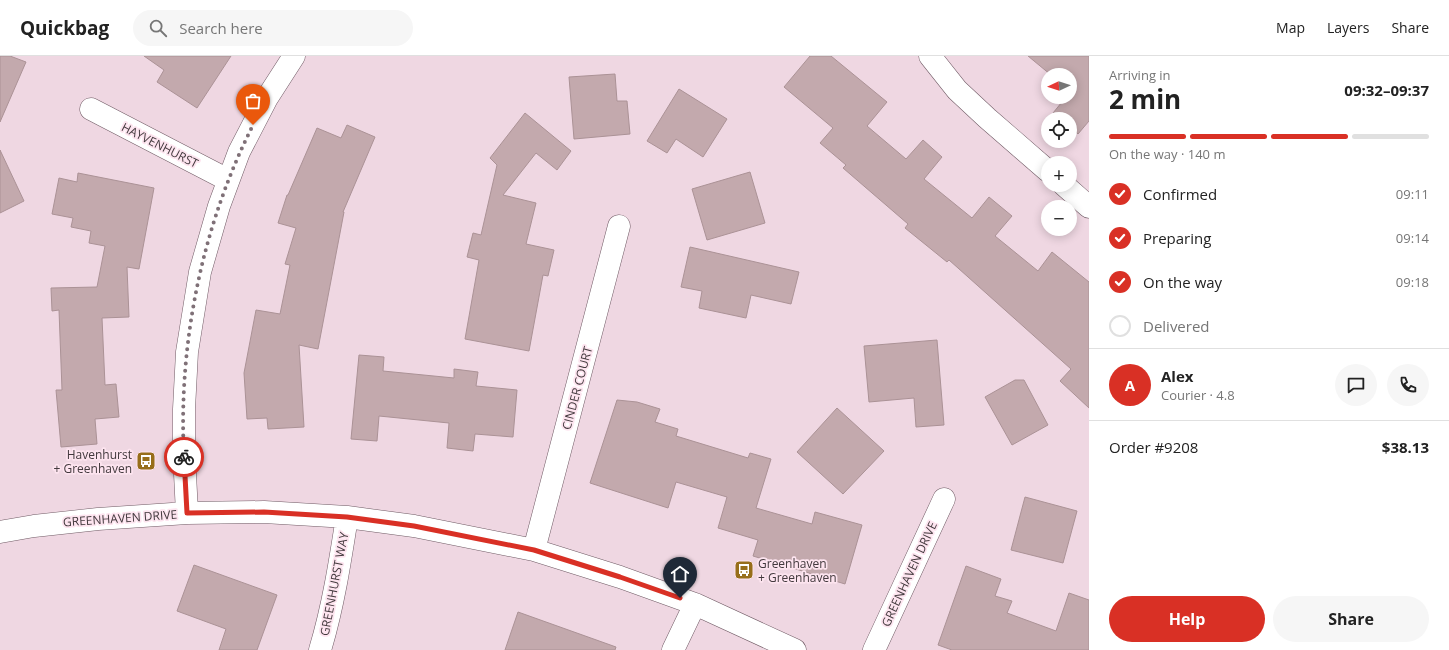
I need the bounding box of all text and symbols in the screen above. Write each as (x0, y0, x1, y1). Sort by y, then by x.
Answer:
search box (133, 10, 413, 46)
text: Quickbag (20, 15, 109, 41)
icon: search (147, 17, 169, 39)
text: Search here (179, 18, 263, 38)
text: Map (1276, 18, 1305, 37)
text: Layers (1327, 18, 1369, 37)
text: Share (1391, 18, 1429, 37)
text: Arriving in (1109, 66, 1171, 84)
north arrow (1041, 68, 1077, 104)
map controls (1041, 68, 1077, 236)
text: 09:32–09:37 (1344, 80, 1429, 100)
text: 2 min (1109, 81, 1181, 117)
pin (236, 84, 270, 125)
icon: bag (242, 90, 264, 112)
button: locate (1041, 112, 1077, 148)
street label: HAYVENHURST (119, 118, 202, 172)
text: On the way · 140 m (1109, 145, 1225, 163)
button: + (1041, 156, 1077, 192)
icon: check (1109, 183, 1131, 205)
text: Confirmed (1143, 184, 1217, 204)
text: 09:11 (1396, 185, 1429, 203)
button: − (1041, 200, 1077, 236)
icon: check (1109, 227, 1131, 249)
text: Preparing (1143, 228, 1211, 248)
text: 09:14 (1396, 229, 1429, 247)
icon: check (1109, 271, 1131, 293)
text: On the way (1143, 272, 1222, 292)
text: 09:18 (1396, 273, 1429, 291)
text: Delivered (1143, 316, 1210, 336)
street label: CINDER COURT (558, 344, 596, 431)
button: chat (1335, 364, 1377, 406)
button: phone (1387, 364, 1429, 406)
text: Alex (1161, 366, 1193, 386)
text: A (1125, 375, 1135, 395)
text: Courier · 4.8 (1161, 386, 1235, 404)
courier (164, 437, 204, 477)
text: Order #9208 (1109, 437, 1198, 457)
text: $38.13 (1382, 437, 1429, 457)
place label: Havenhurst + Greenhaven (53, 446, 132, 477)
icon: bike (173, 446, 195, 468)
bus stop icon: Havenhurst + Greenhaven (135, 450, 157, 472)
street label: GREENHAVEN DRIVE (62, 506, 178, 530)
street label: GREENHAVEN DRIVE (877, 519, 941, 629)
street label: GREENHURST WAY (316, 530, 352, 637)
place label: Greenhaven + Greenhaven (758, 555, 837, 586)
pin (663, 557, 697, 598)
bus stop icon: Greenhaven + Greenhaven (733, 559, 755, 581)
icon: home (669, 563, 691, 585)
button: Help (1109, 596, 1265, 642)
button: Share (1273, 596, 1429, 642)

